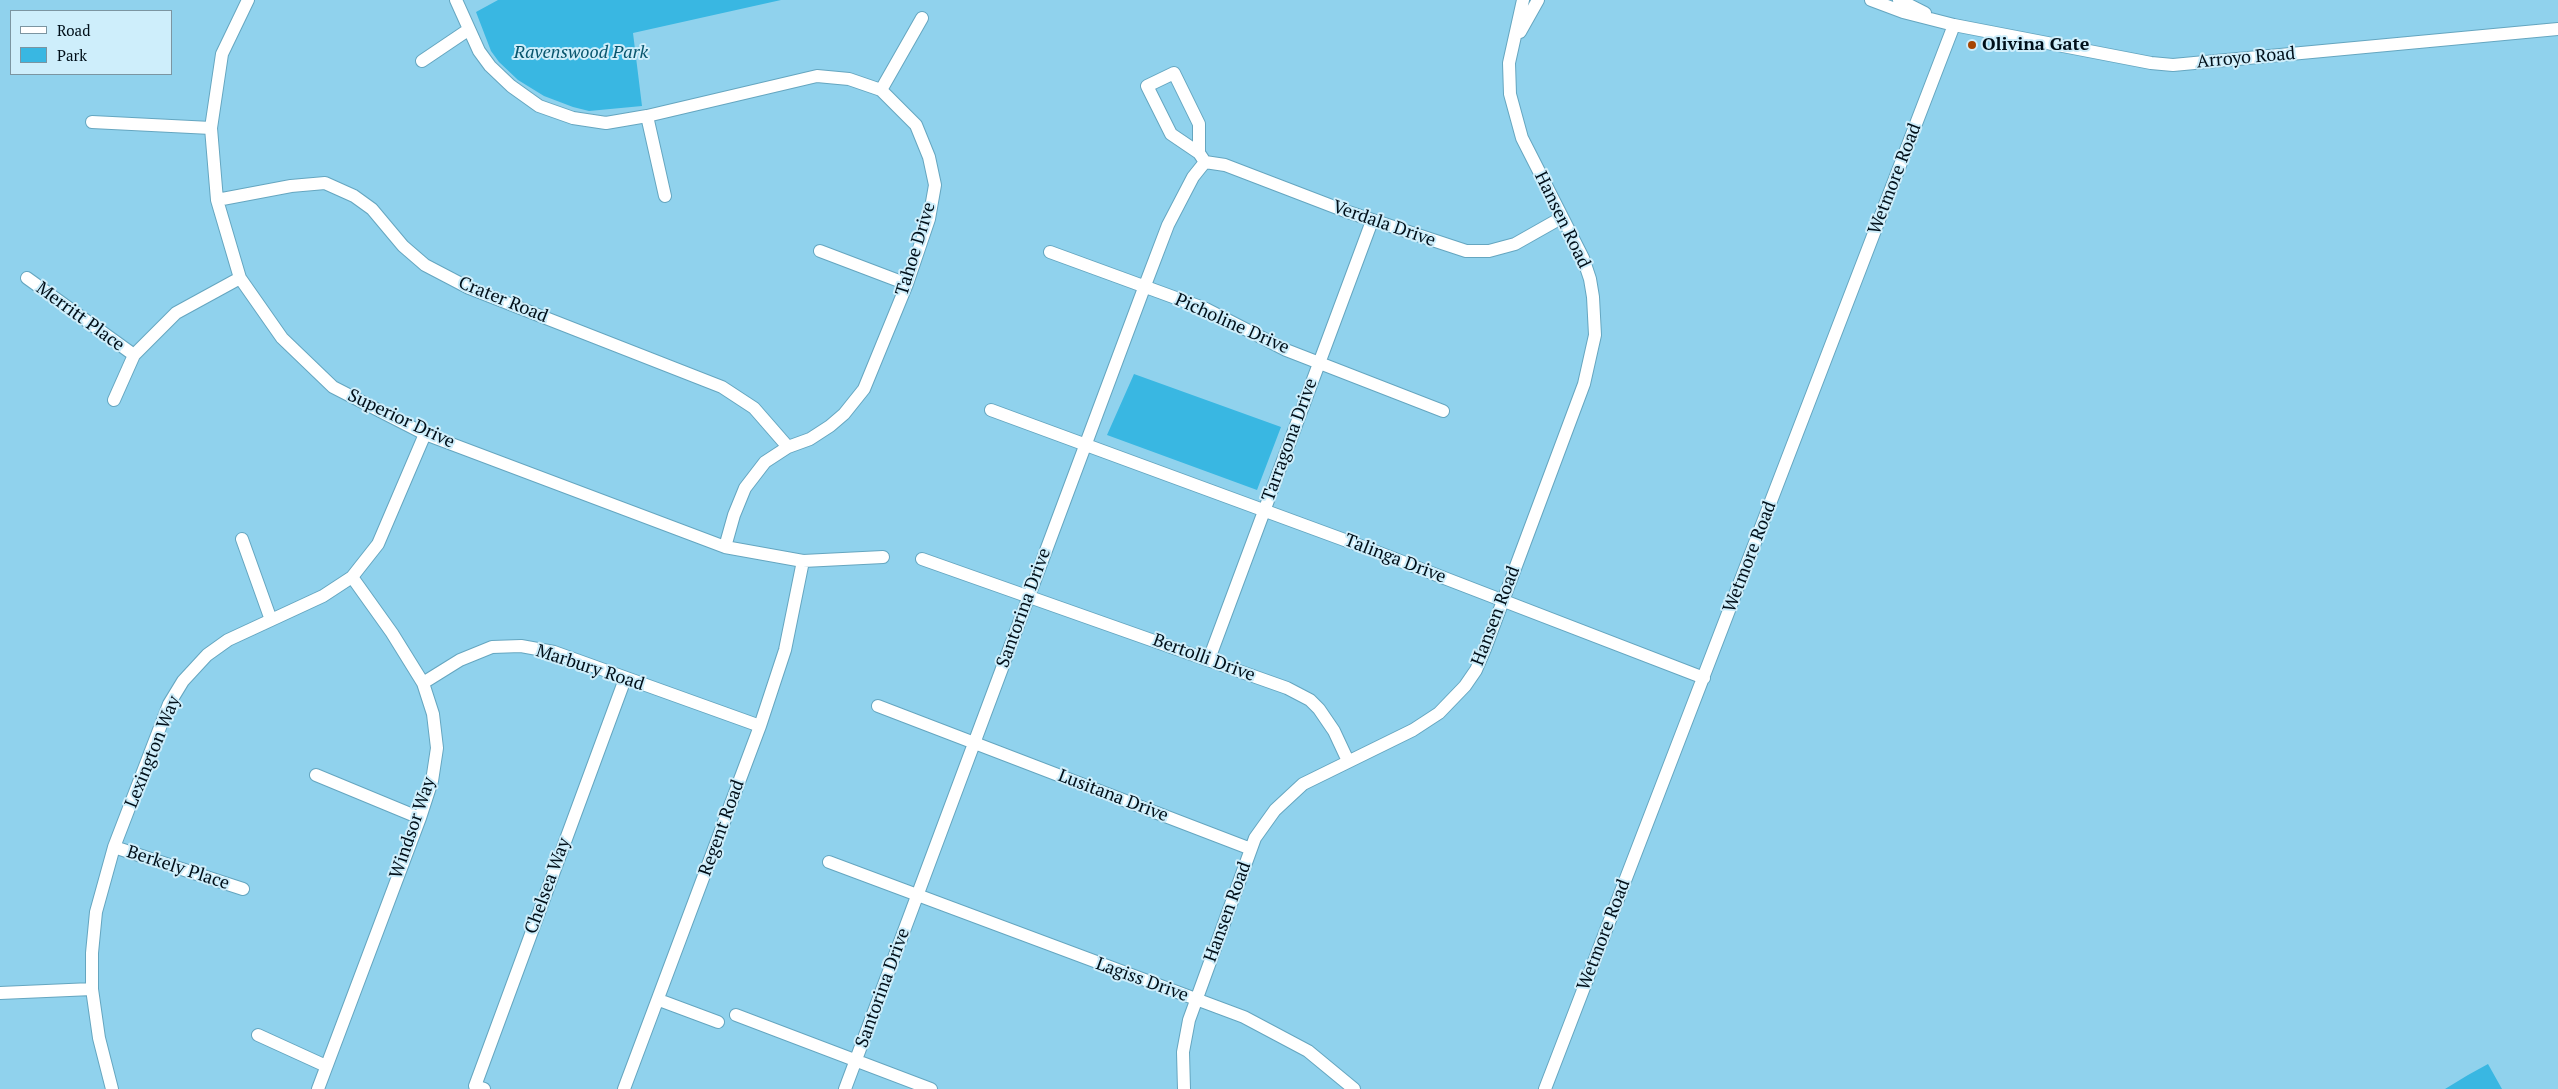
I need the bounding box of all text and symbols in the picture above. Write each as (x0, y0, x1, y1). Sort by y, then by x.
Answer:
legend (10, 10, 172, 75)
text: Road (57, 20, 90, 40)
place label: Olivina Gate (1982, 34, 2089, 56)
marker: Olivina Gate (1966, 39, 1978, 51)
park label: Ravenswood Park (514, 42, 648, 64)
street label: Arroyo Road (2196, 43, 2296, 73)
text: Park (57, 45, 87, 65)
street label: Wetmore Road (1864, 120, 1926, 238)
street label: Hansen Road (1529, 168, 1595, 272)
street label: Verdala Drive (1330, 196, 1438, 252)
street label: Tahoe Drive (892, 200, 940, 298)
street label: Crater Road (455, 272, 551, 328)
street label: Merritt Place (32, 278, 128, 356)
street label: Picholine Drive (1171, 289, 1293, 359)
street label: Tarragona Drive (1258, 376, 1322, 504)
street label: Superior Drive (344, 385, 458, 453)
street label: Wetmore Road (1719, 498, 1781, 616)
street label: Talinga Drive (1341, 530, 1449, 588)
street label: Santorina Drive (992, 545, 1056, 671)
street label: Hansen Road (1467, 563, 1525, 669)
street label: Bertolli Drive (1150, 630, 1258, 686)
street label: Marbury Road (533, 640, 647, 696)
street label: Lexington Way (121, 693, 185, 811)
street label: Lusitana Drive (1055, 765, 1171, 827)
street label: Windsor Way (386, 774, 440, 882)
street label: Regent Road (695, 777, 749, 879)
street label: Chelsea Way (521, 835, 575, 937)
street label: Berkely Place (124, 841, 232, 895)
street label: Hansen Road (1200, 859, 1256, 965)
street label: Wetmore Road (1573, 876, 1635, 994)
street label: Santorina Drive (851, 925, 915, 1051)
street label: Lagiss Drive (1093, 953, 1191, 1007)

